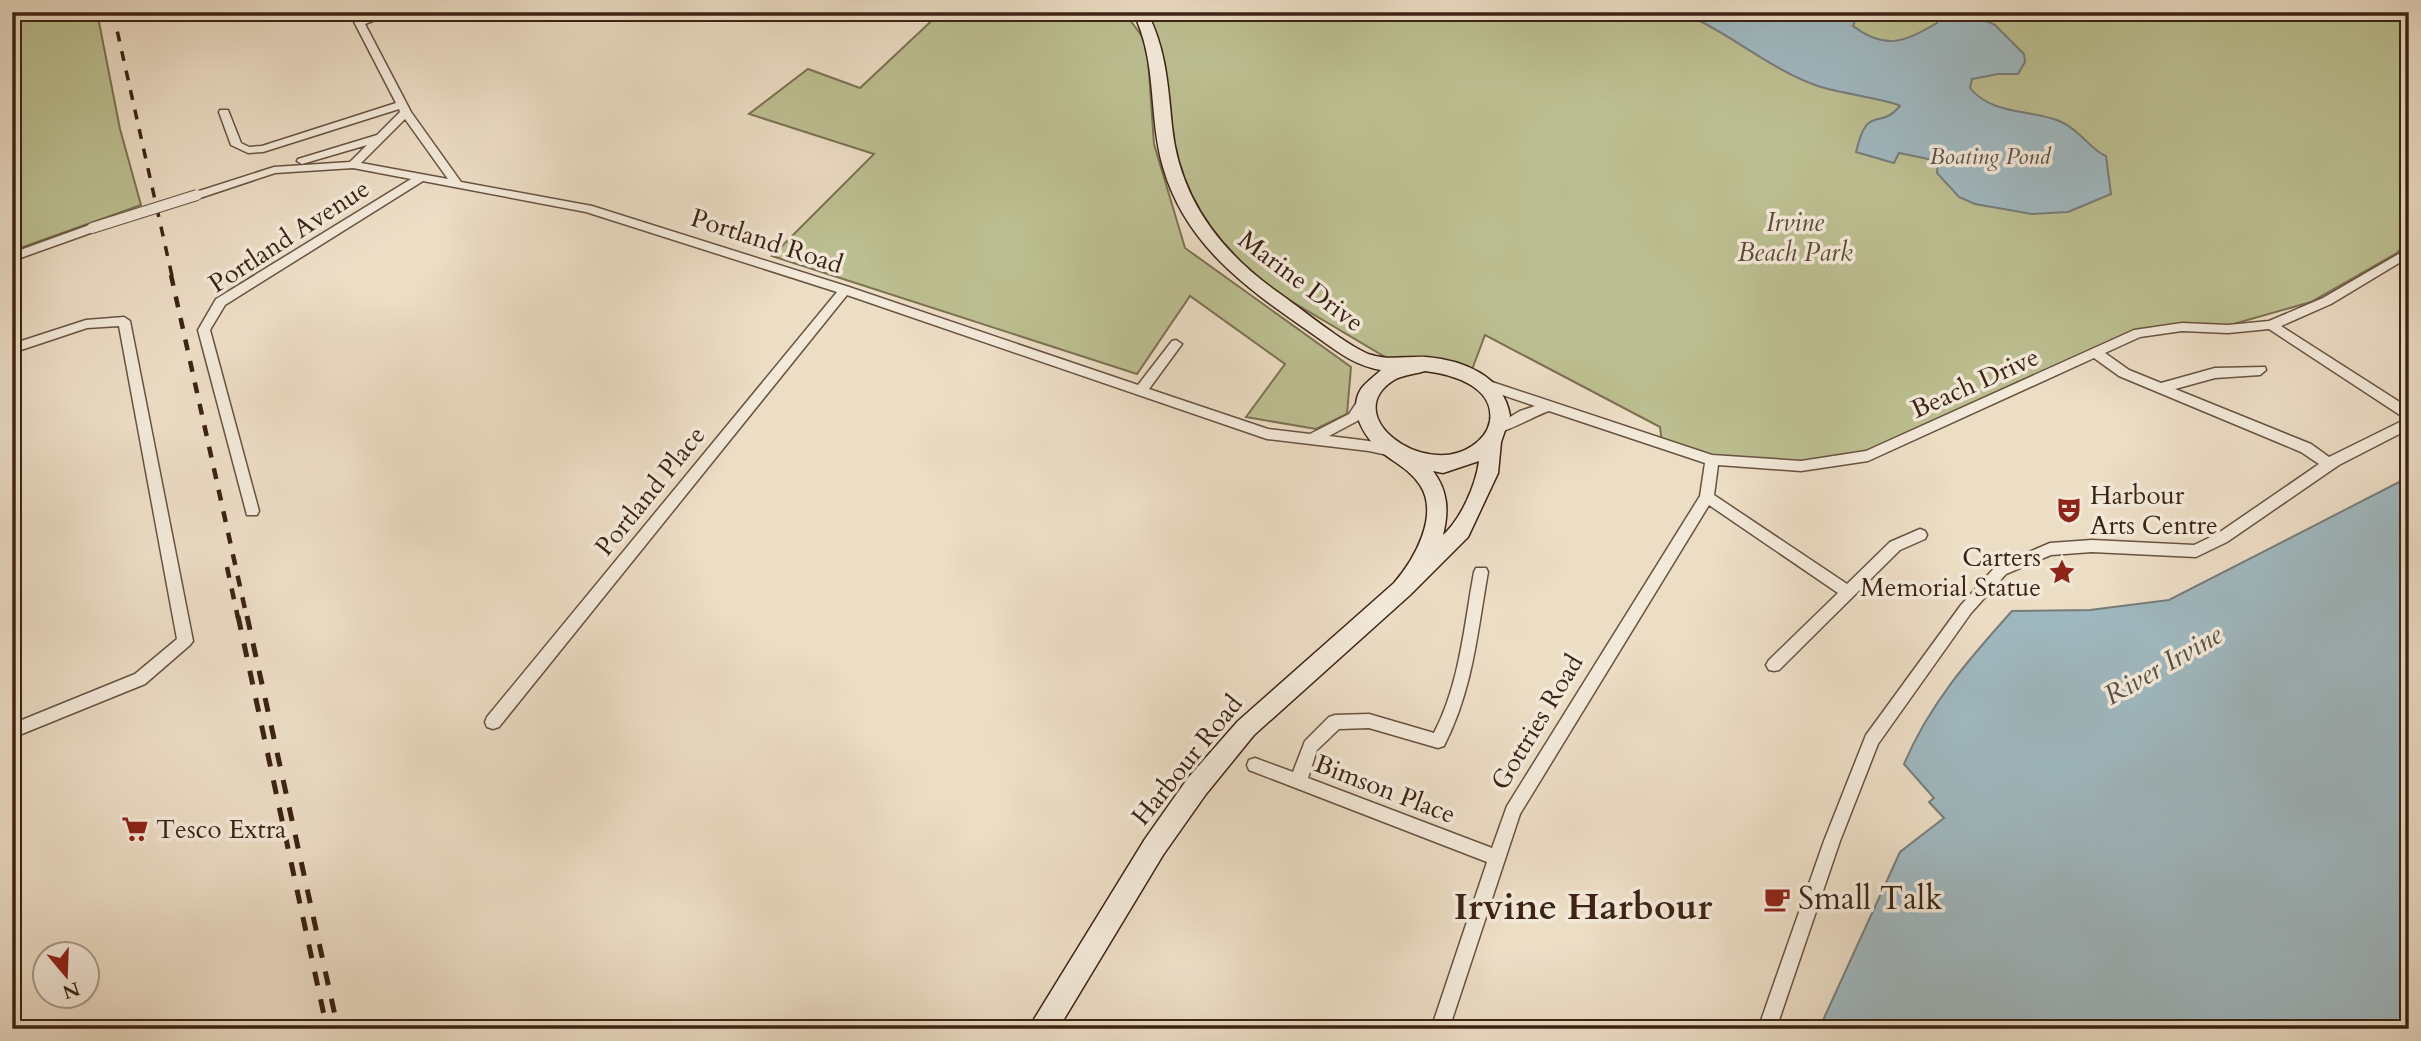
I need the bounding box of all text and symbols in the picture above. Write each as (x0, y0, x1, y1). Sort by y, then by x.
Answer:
water label: Boating Pond (1929, 141, 2052, 172)
street label: Portland Avenue (202, 171, 376, 301)
street label: Portland Road (687, 200, 848, 282)
park label: Irvine Beach Park (1737, 205, 1853, 270)
street label: Marine Drive (1231, 222, 1371, 340)
street label: Beach Drive (1905, 339, 2045, 427)
street label: Portland Place (587, 419, 713, 563)
place label: Harbour Arts Centre (2090, 478, 2218, 543)
theatre icon: Harbour Arts Centre (2054, 495, 2084, 525)
place label: Carters Memorial Statue (1860, 540, 2041, 605)
place icon: Carters Memorial Statue (2047, 557, 2077, 587)
water label: River Irvine (2097, 616, 2229, 714)
street label: Gottries Road (1483, 647, 1591, 796)
street label: Harbour Road (1124, 687, 1251, 833)
street label: Bimson Place (1309, 746, 1461, 832)
place label: Tesco Extra (156, 812, 286, 847)
supermarket icon: Tesco Extra (120, 814, 150, 844)
place label: Small Talk (1798, 877, 1942, 921)
district label: Irvine Harbour (1454, 882, 1712, 932)
cafe icon: Small Talk (1762, 884, 1792, 914)
north arrow (32, 940, 102, 1010)
text: N (59, 975, 83, 1005)

